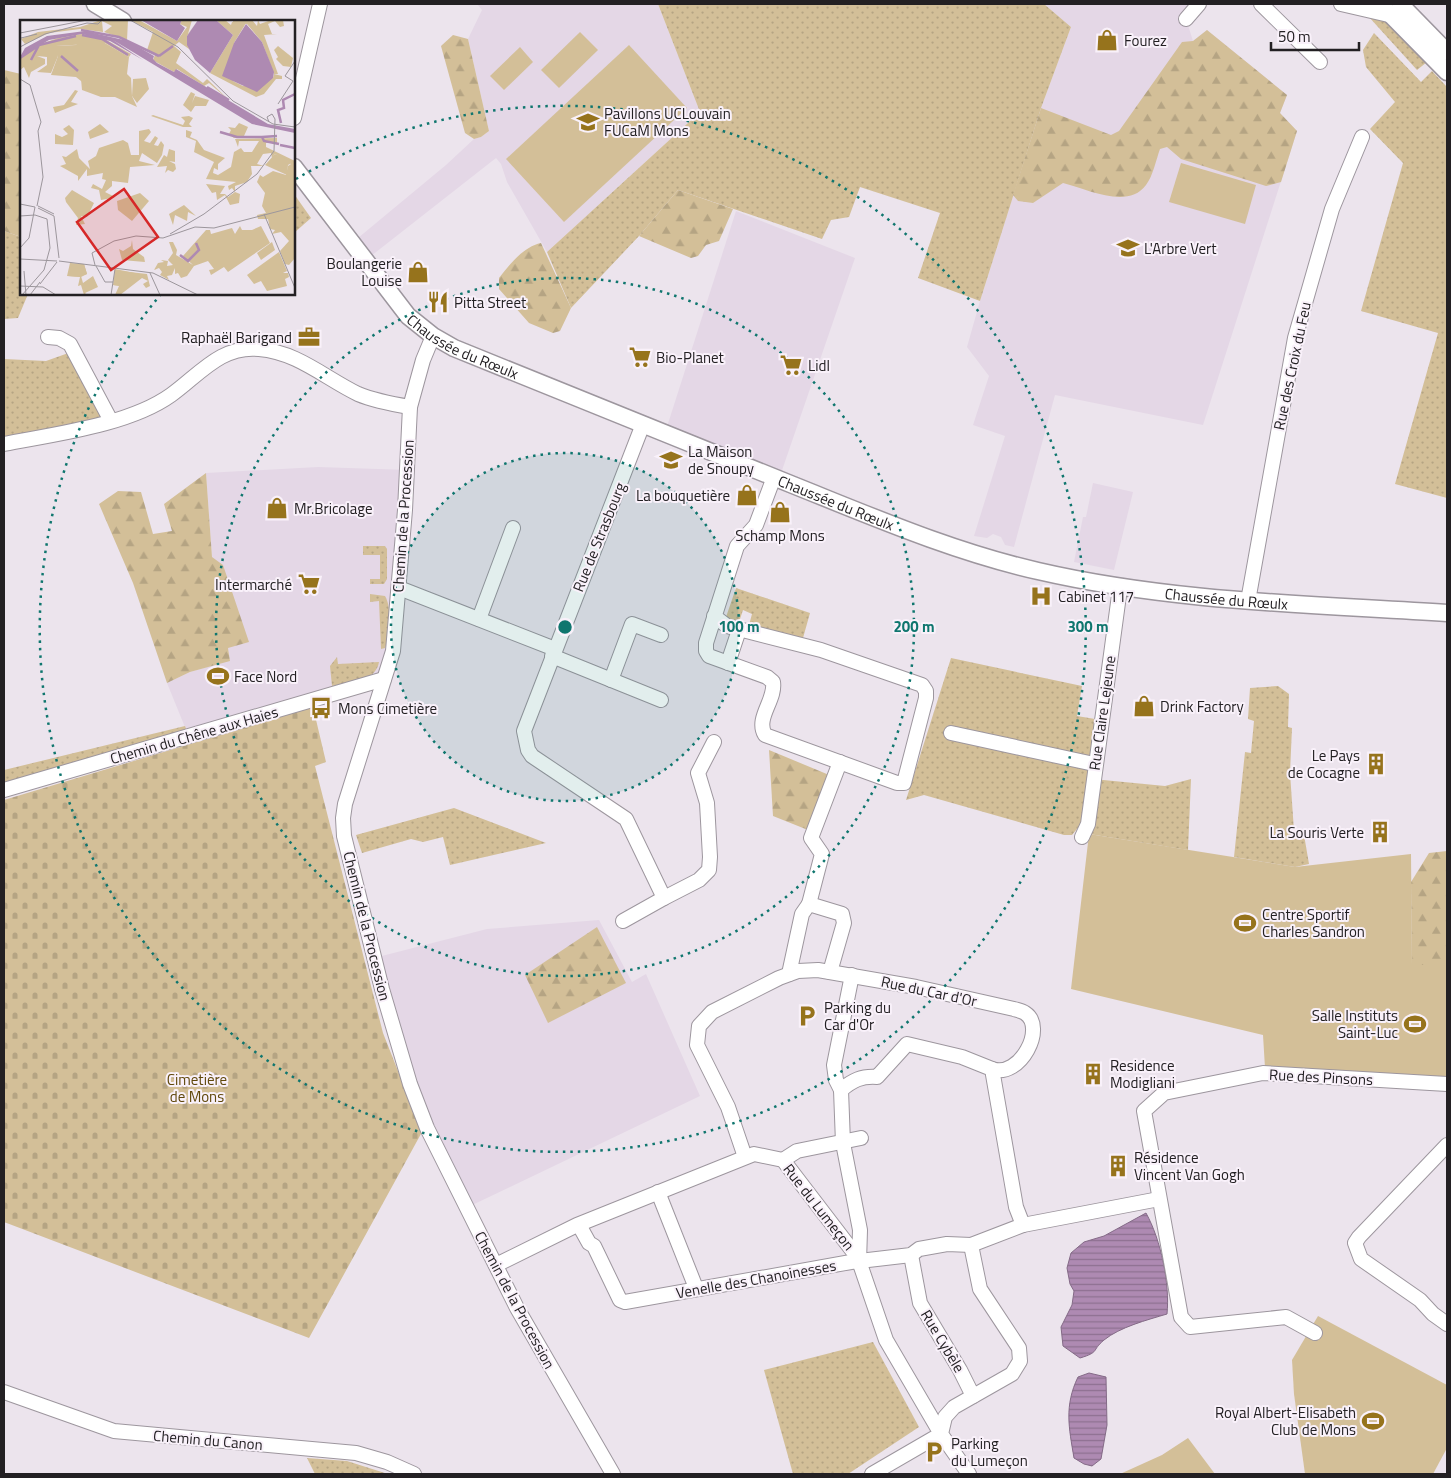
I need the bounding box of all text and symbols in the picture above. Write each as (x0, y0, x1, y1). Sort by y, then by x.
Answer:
inset map (20, 20, 295, 295)
scale bar (1271, 20, 1358, 52)
text: 50 m (1278, 25, 1311, 48)
shop icon: Fourez (1094, 27, 1120, 53)
place label: Fourez (1124, 29, 1167, 52)
place label: Pavillons UCLouvain FUCaM Mons (604, 102, 731, 142)
school or university icon: Pavillons UCLouvain FUCaM Mons (575, 109, 601, 135)
school or university icon: L'Arbre Vert (1115, 235, 1141, 261)
place label: L'Arbre Vert (1144, 237, 1217, 260)
place label: Boulangerie Louise (327, 252, 402, 292)
shop icon: Boulangerie Louise (405, 259, 431, 285)
restaurant icon: Pitta Street (425, 289, 451, 315)
place label: Pitta Street (454, 291, 527, 314)
street label: Rue des Croix du Feu (1267, 300, 1317, 432)
street label: Chaussée du Rœulx (402, 308, 522, 385)
office icon: Raphaël Barigand (296, 324, 322, 350)
place label: Raphaël Barigand (181, 326, 292, 349)
supermarket icon: Bio-Planet (627, 344, 653, 370)
place label: Bio-Planet (656, 346, 724, 369)
supermarket icon: Lidl (778, 352, 804, 378)
place label: Lidl (808, 354, 830, 377)
street label: Chemin de la Procession (386, 439, 420, 593)
place label: La Maison de Snoupy (688, 440, 754, 480)
school or university icon: La Maison de Snoupy (658, 447, 684, 473)
street label: Chaussée du Rœulx (775, 469, 898, 536)
street label: Rue de Strasbourg (567, 478, 632, 595)
shop icon: La bouquetière (734, 482, 760, 508)
place label: La bouquetière (636, 484, 730, 507)
shop icon: Mr.Bricolage (264, 495, 290, 521)
place label: Mr.Bricolage (294, 497, 373, 520)
shop icon: Schamp Mons (767, 499, 793, 525)
place label: Schamp Mons (735, 524, 825, 547)
supermarket icon: Intermarché (296, 571, 322, 597)
place label: Intermarché (215, 573, 292, 596)
street label: Chaussée du Rœulx (1164, 581, 1289, 615)
hospital icon: Cabinet 117 (1028, 583, 1054, 609)
place label: Cabinet 117 (1058, 585, 1134, 608)
text: 100 m (718, 615, 760, 638)
text: 200 m (893, 615, 935, 638)
text: 300 m (1067, 615, 1109, 638)
centre of rings (556, 618, 574, 636)
street label: Rue Claire Lejeune (1083, 654, 1121, 772)
sports icon: Face Nord (205, 663, 231, 689)
place label: Face Nord (234, 665, 297, 688)
shop icon: Drink Factory (1131, 693, 1157, 719)
bus stop icon: Mons Cimetière (308, 695, 334, 721)
place label: Drink Factory (1160, 695, 1244, 718)
place label: Mons Cimetière (338, 697, 437, 720)
street label: Chemin du Chêne aux Haies (107, 700, 281, 770)
place label: Le Pays de Cocagne (1288, 744, 1360, 784)
building icon: Le Pays de Cocagne (1363, 751, 1389, 777)
building icon: La Souris Verte (1367, 819, 1393, 845)
place label: La Souris Verte (1269, 821, 1364, 844)
street label: Chemin de la Procession (337, 849, 397, 1003)
place label: Centre Sportif Charles Sandron (1262, 903, 1365, 943)
sports icon: Centre Sportif Charles Sandron (1232, 910, 1258, 936)
street label: Rue du Car d'Or (879, 970, 979, 1012)
place label: Parking du Car d'Or (824, 996, 891, 1036)
parking icon: Parking du Car d'Or (794, 1003, 820, 1029)
place label: Salle Instituts Saint-Luc (1312, 1004, 1398, 1044)
sports icon: Salle Instituts Saint-Luc (1402, 1011, 1428, 1037)
place label: Residence Modigliani (1110, 1054, 1175, 1094)
building icon: Residence Modigliani (1080, 1061, 1106, 1087)
street label: Rue des Pinsons (1268, 1063, 1374, 1091)
park label: Cimetière de Mons (167, 1068, 227, 1108)
place label: Résidence Vincent Van Gogh (1134, 1146, 1245, 1186)
building icon: Résidence Vincent Van Gogh (1105, 1153, 1131, 1179)
street label: Rue du Lumeçon (778, 1159, 860, 1255)
street label: Chemin de la Procession (469, 1227, 561, 1373)
street label: Venelle des Chanoinesses (674, 1254, 838, 1304)
street label: Rue Cybèle (915, 1305, 971, 1377)
place label: Royal Albert-Elisabeth Club de Mons (1215, 1401, 1356, 1441)
sports icon: Royal Albert-Elisabeth Club de Mons (1360, 1408, 1386, 1434)
street label: Chemin du Canon (152, 1424, 264, 1456)
place label: Parking du Lumeçon (951, 1432, 1028, 1472)
parking icon: Parking du Lumeçon (921, 1439, 947, 1465)

